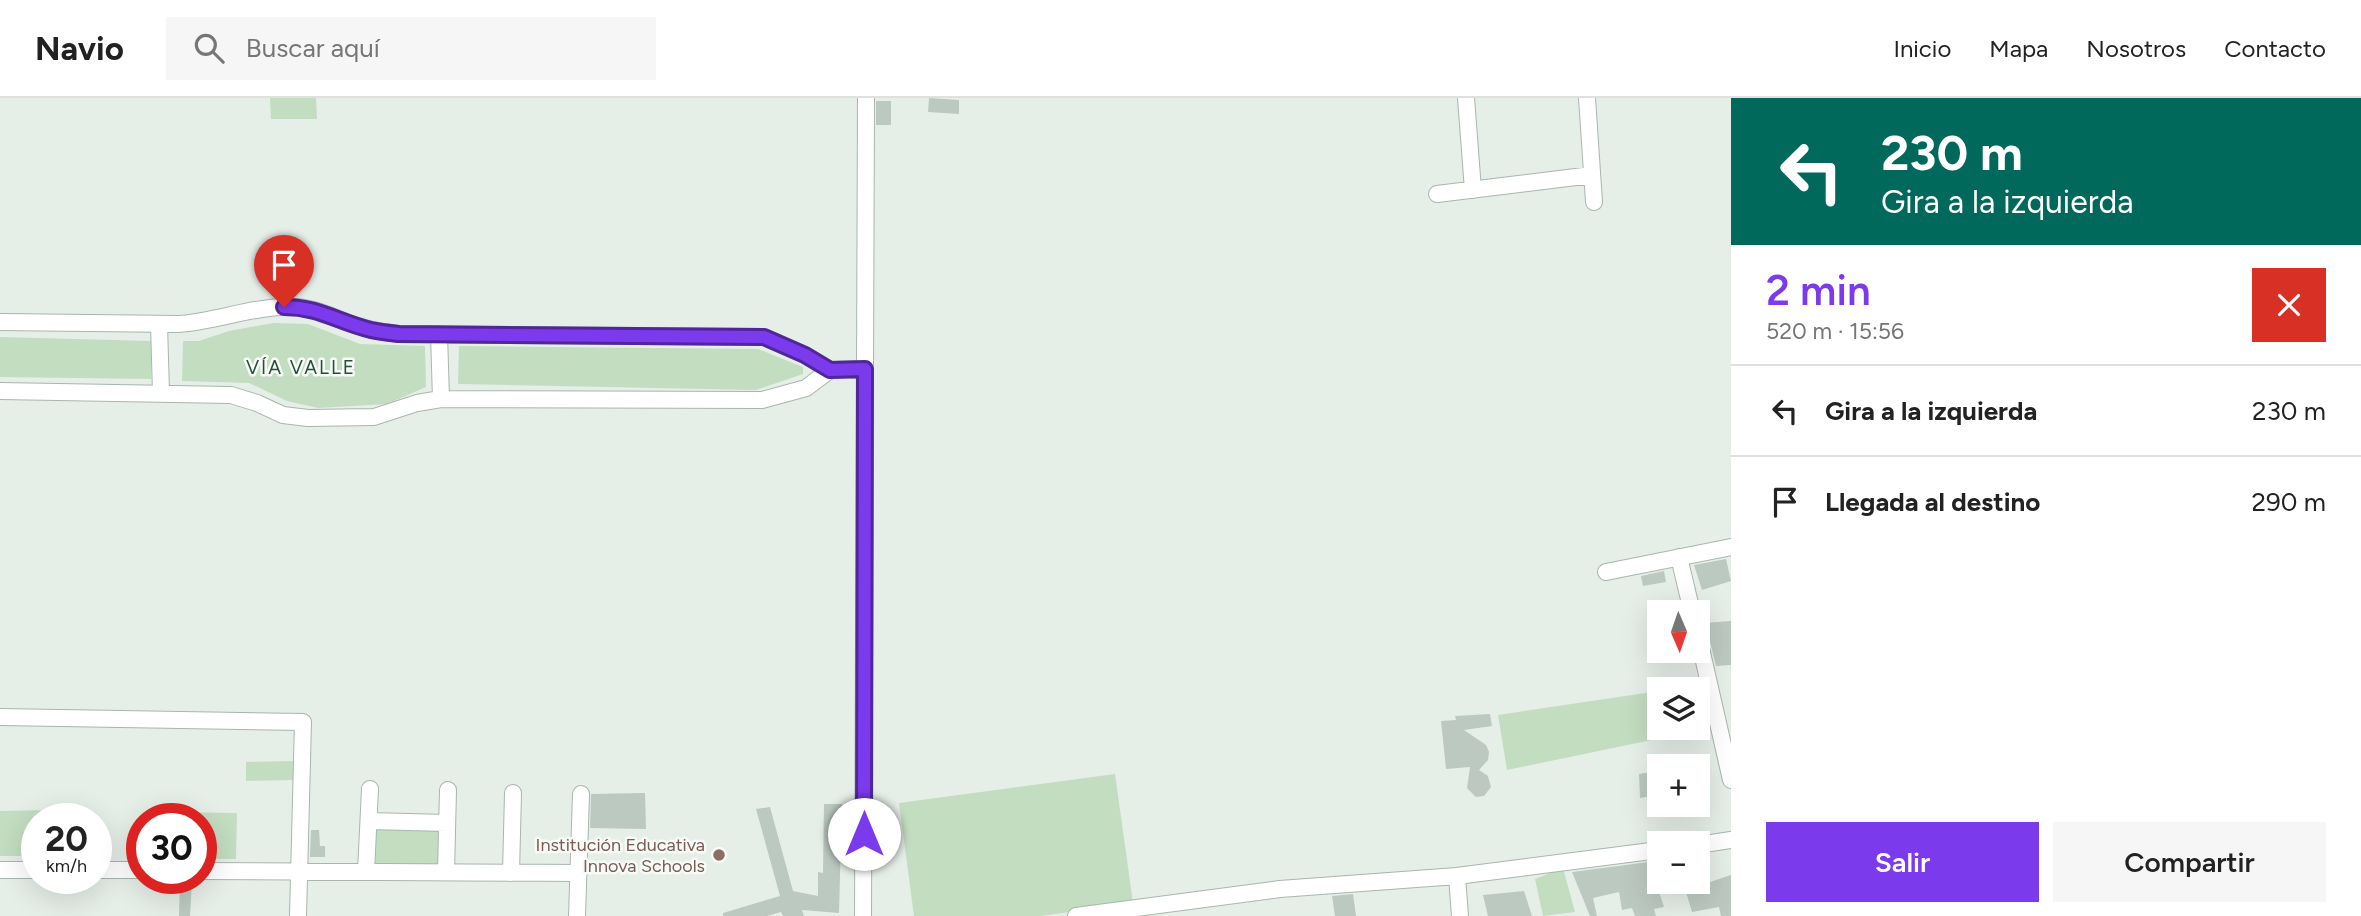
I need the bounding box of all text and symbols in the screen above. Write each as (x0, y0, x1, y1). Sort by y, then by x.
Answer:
search box (166, 17, 656, 80)
text: Navio (35, 29, 124, 68)
icon: search (190, 29, 228, 67)
text: Buscar aquí (246, 32, 380, 64)
text: Inicio (1893, 34, 1951, 63)
text: Mapa (1989, 34, 2048, 63)
text: Nosotros (2086, 34, 2186, 63)
text: Contacto (2224, 34, 2326, 63)
text: 230 m (1881, 123, 2023, 182)
icon: left (1766, 126, 1857, 217)
text: Gira a la izquierda (1881, 183, 2134, 221)
pin (254, 235, 314, 307)
icon: arrive (265, 246, 303, 284)
text: 2 min (1766, 265, 1871, 316)
button: close (2252, 268, 2326, 342)
text: 520 m · 15:56 (1766, 317, 1904, 345)
district label: VÍA VALLE (246, 356, 356, 379)
icon: left (1766, 392, 1804, 430)
text: Gira a la izquierda (1825, 395, 2037, 427)
text: 230 m (2252, 395, 2326, 427)
icon: arrive (1766, 483, 1804, 521)
text: Llegada al destino (1825, 486, 2040, 518)
text: 290 m (2252, 486, 2326, 518)
north arrow (1647, 600, 1710, 663)
map controls (1647, 600, 1710, 894)
button: layers (1647, 677, 1710, 740)
button: + (1647, 754, 1710, 817)
position arrow (827, 797, 901, 871)
speed limit sign: 30 (126, 803, 217, 894)
text: 20 (45, 818, 88, 860)
button: Salir (1766, 822, 2039, 902)
button: Compartir (2053, 822, 2326, 902)
button: − (1647, 831, 1710, 894)
place label: Institución Educativa Innova Schools (536, 834, 705, 877)
marker: Institución Educativa Innova Schools (711, 847, 727, 863)
text: km/h (46, 855, 87, 877)

